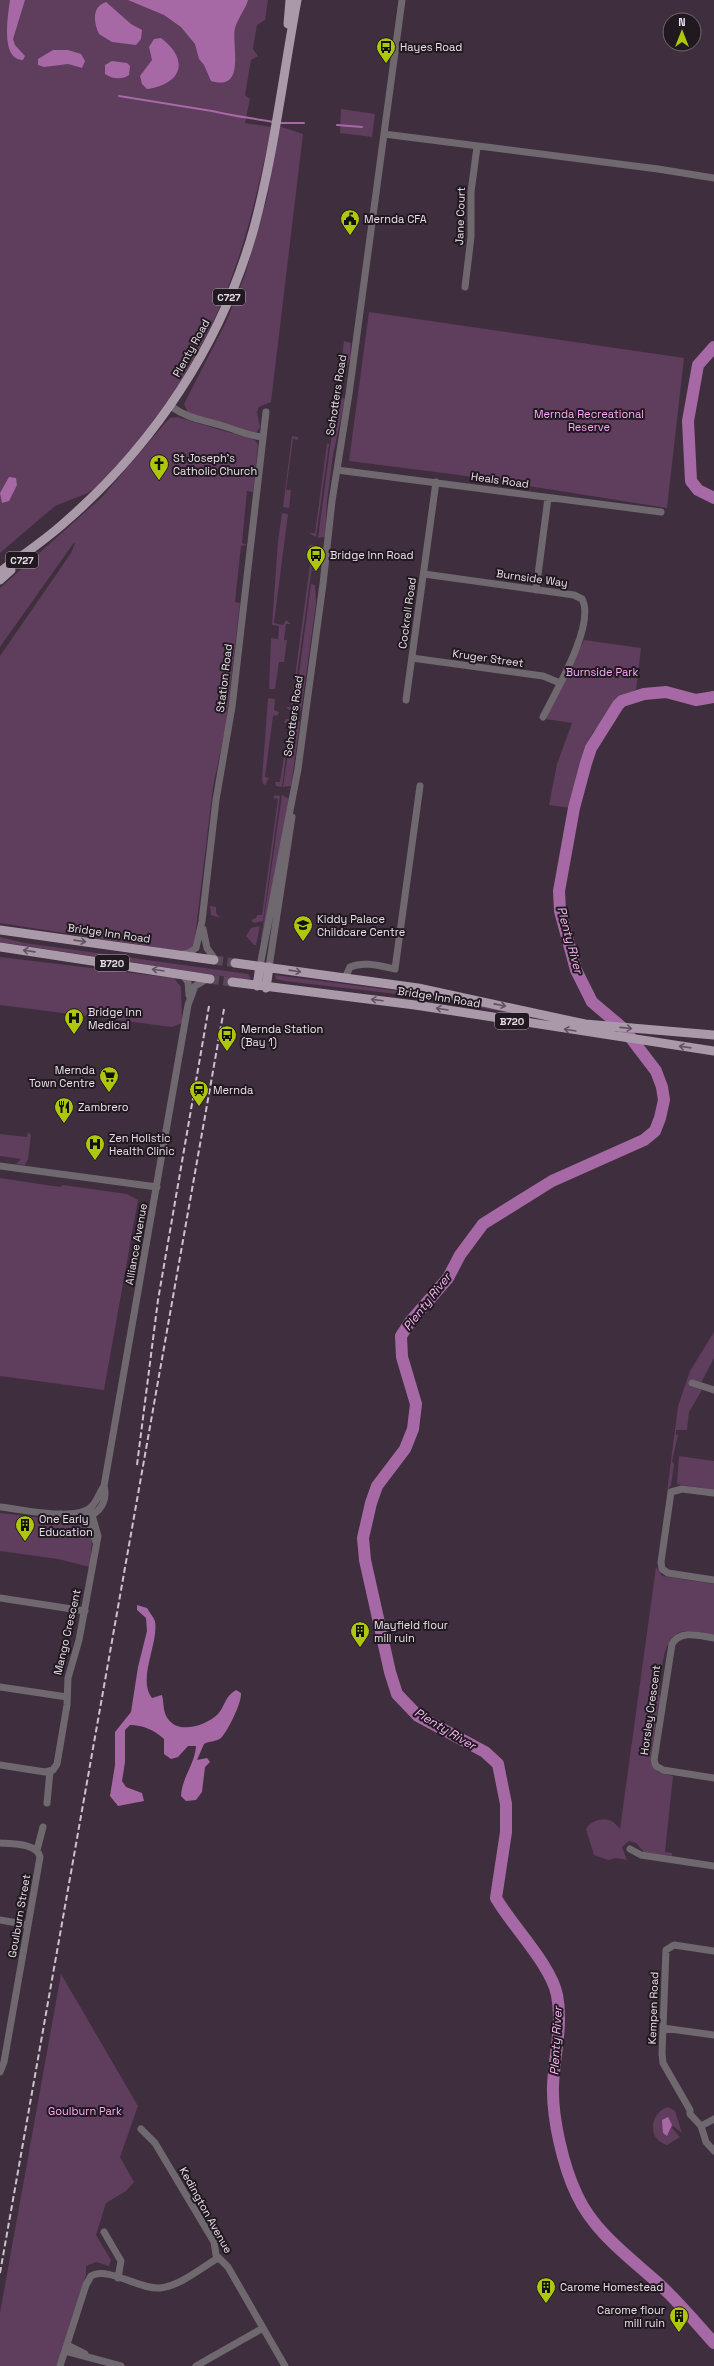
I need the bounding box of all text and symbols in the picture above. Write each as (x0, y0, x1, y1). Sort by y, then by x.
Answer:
north arrow (662, 12, 702, 52)
text: N (678, 15, 686, 29)
bus stop icon: Hayes Road (375, 36, 397, 64)
place label: Hayes Road (400, 40, 462, 54)
street label: Jane Court (452, 187, 468, 245)
public building icon: Mernda CFA (339, 208, 361, 236)
place label: Mernda CFA (364, 212, 427, 226)
road number: C727 (213, 289, 245, 305)
street label: Plenty Road (169, 317, 213, 379)
street label: Schotters Road (323, 354, 349, 436)
park label: Mernda Recreational Reserve (534, 407, 644, 434)
place label: St Joseph's Catholic Church (173, 451, 257, 478)
church icon: St Joseph's Catholic Church (148, 453, 170, 481)
street label: Heals Road (470, 469, 530, 491)
bus stop icon: Bridge Inn Road (305, 544, 327, 572)
place label: Bridge Inn Road (330, 548, 414, 562)
road number: C727 (6, 552, 38, 568)
street label: Burnside Way (495, 566, 569, 590)
street label: Cockrell Road (395, 576, 419, 650)
street label: Station Road (213, 643, 235, 713)
street label: Kruger Street (451, 646, 525, 670)
park label: Burnside Park (566, 665, 638, 679)
street label: Schotters Road (280, 675, 306, 757)
water label: Plenty River (553, 905, 587, 977)
place label: Kiddy Palace Childcare Centre (317, 912, 405, 939)
school or university icon: Kiddy Palace Childcare Centre (292, 914, 314, 942)
street label: Bridge Inn Road (67, 920, 151, 946)
one-way arrow (73, 937, 86, 945)
one-way arrow (23, 947, 36, 955)
road number: B720 (95, 955, 129, 971)
one-way arrow (152, 966, 165, 974)
one-way arrow (288, 967, 301, 975)
street label: Bridge Inn Road (397, 984, 481, 1010)
one-way arrow (371, 996, 384, 1003)
one-way arrow (493, 1001, 506, 1009)
place label: Bridge Inn Medical (88, 1005, 142, 1032)
one-way arrow (436, 1005, 449, 1013)
hospital icon: Bridge Inn Medical (63, 1007, 85, 1035)
road number: B720 (495, 1013, 529, 1029)
place label: Mernda Station (Bay 1) (241, 1022, 323, 1049)
bus stop icon: Mernda Station (Bay 1) (216, 1024, 238, 1052)
one-way arrow (619, 1025, 632, 1032)
one-way arrow (564, 1026, 577, 1034)
one-way arrow (679, 1043, 692, 1051)
place label: Mernda Town Centre (29, 1063, 96, 1090)
supermarket icon: Mernda Town Centre (98, 1065, 120, 1093)
station icon: Mernda (188, 1079, 210, 1107)
place label: Mernda (213, 1083, 254, 1097)
restaurant icon: Zambrero (53, 1096, 75, 1124)
place label: Zambrero (78, 1100, 129, 1114)
place label: Zen Holistic Health Clinic (109, 1131, 175, 1158)
hospital icon: Zen Holistic Health Clinic (84, 1133, 106, 1161)
street label: Alliance Avenue (122, 1202, 150, 1286)
water label: Plenty River (400, 1269, 455, 1334)
place label: One Early Education (39, 1512, 93, 1539)
building icon: One Early Education (14, 1514, 36, 1542)
street label: Mango Crescent (50, 1588, 84, 1676)
place label: Mayfield flour mill ruin (374, 1618, 448, 1645)
building icon: Mayfield flour mill ruin (349, 1620, 371, 1648)
street label: Horsley Crescent (637, 1664, 663, 1756)
water label: Plenty River (411, 1704, 480, 1754)
street label: Goulburn Street (5, 1873, 33, 1959)
street label: Kempen Road (645, 1971, 661, 2045)
water label: Plenty River (546, 2005, 566, 2076)
park label: Goulburn Park (48, 2104, 122, 2118)
street label: Kedington Avenue (176, 2164, 236, 2256)
building icon: Carome Homestead (535, 2276, 557, 2304)
place label: Carome Homestead (560, 2280, 663, 2294)
place label: Carome flour mill ruin (597, 2303, 665, 2330)
building icon: Carome flour mill ruin (668, 2305, 690, 2333)

